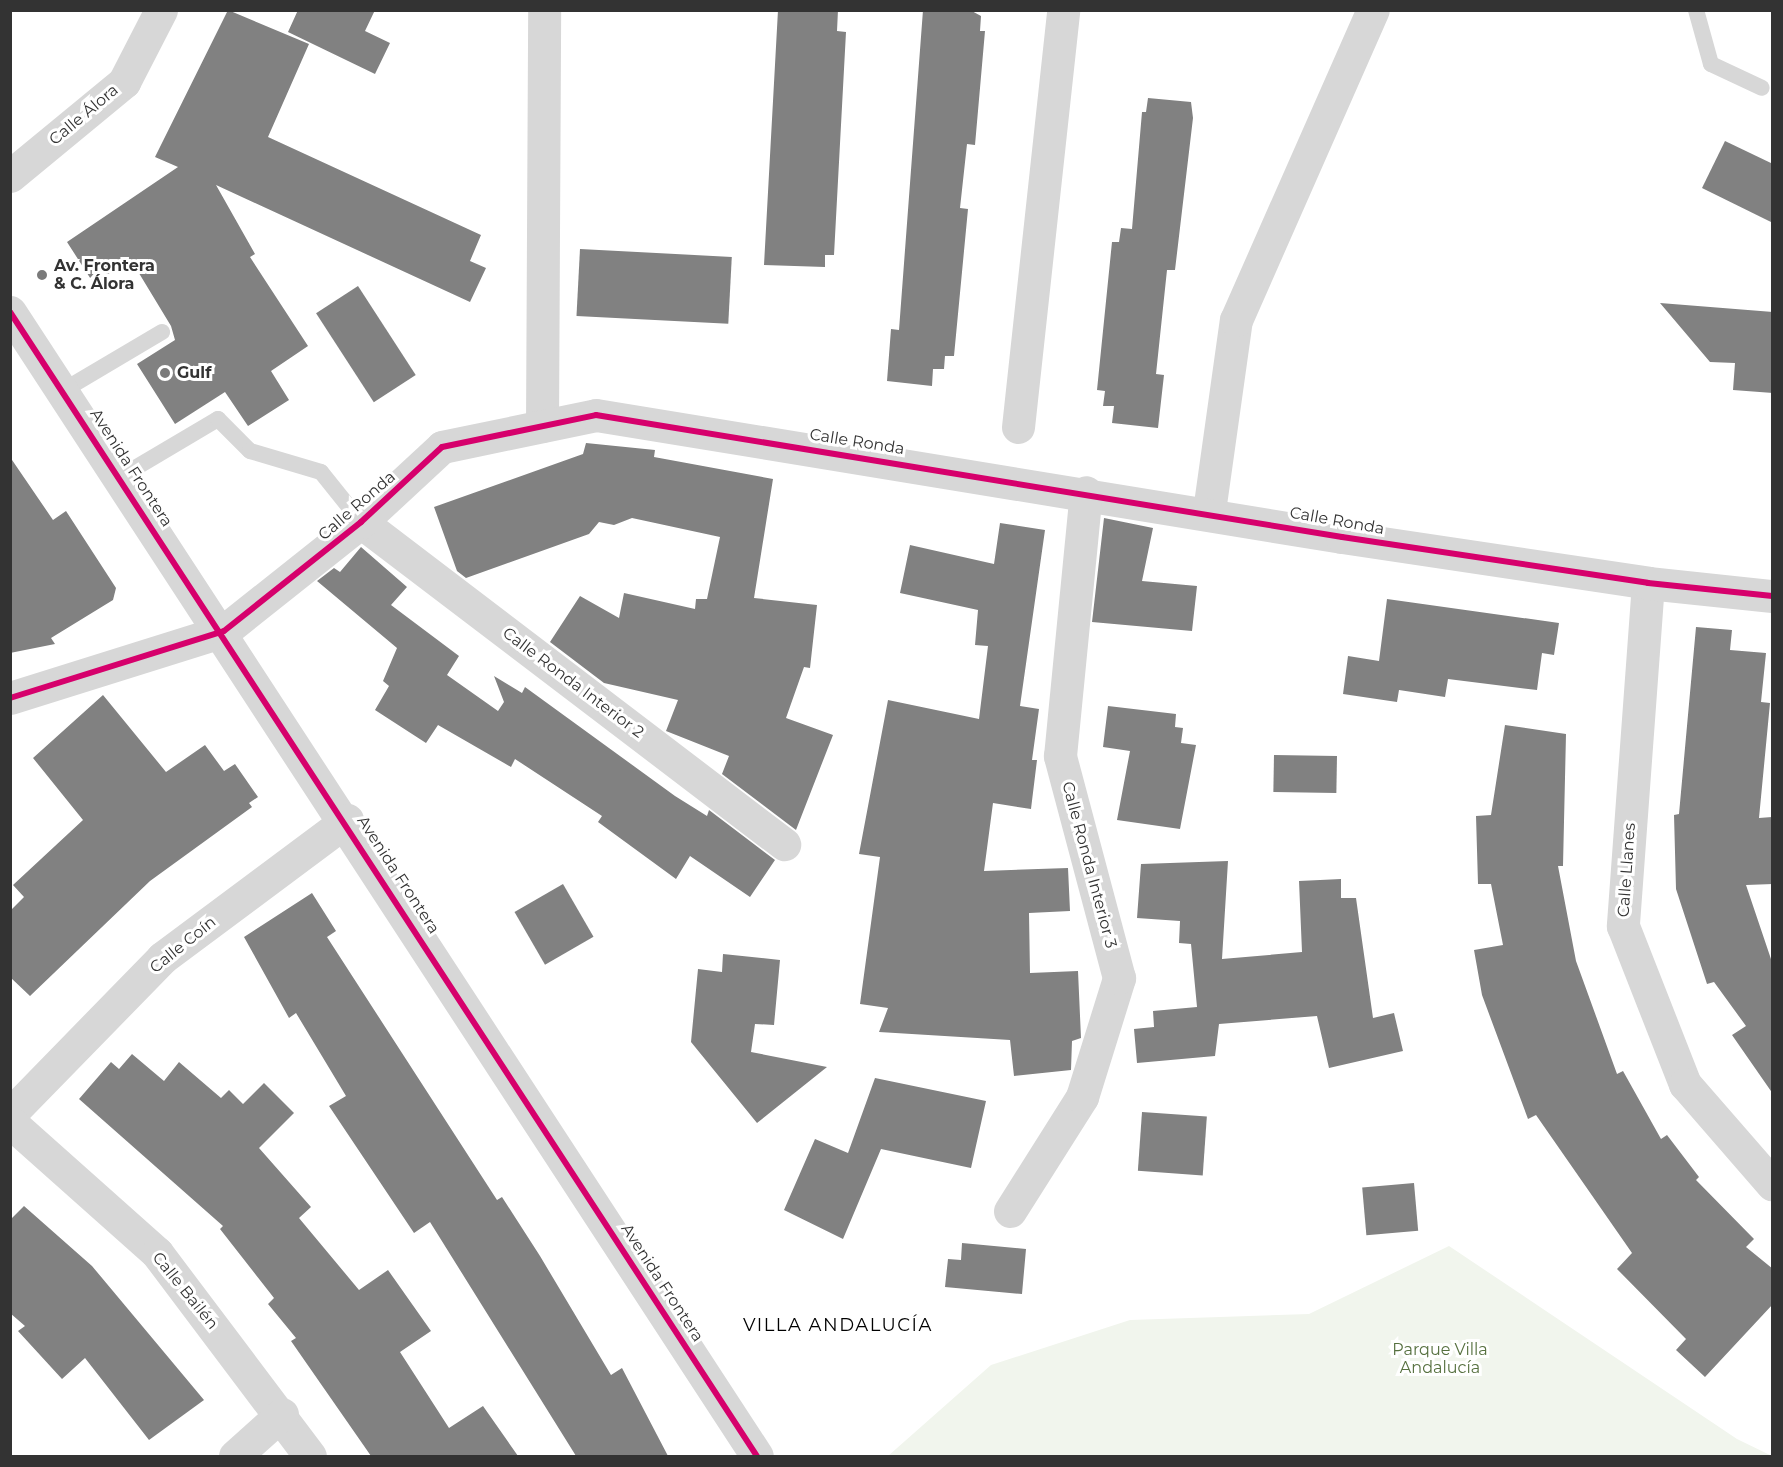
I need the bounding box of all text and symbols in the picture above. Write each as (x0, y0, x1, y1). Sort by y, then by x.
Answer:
street label: Calle Álora (46, 81, 122, 149)
place label: Av. Frontera & C. Álora (54, 256, 155, 294)
marker: Av. Frontera & C. Álora (35, 268, 49, 282)
place label: Gulf (177, 363, 211, 383)
marker: Gulf (158, 366, 172, 380)
street label: Avenida Frontera (86, 405, 176, 531)
street label: Calle Ronda (808, 425, 906, 459)
street label: Calle Ronda (315, 467, 399, 545)
street label: Calle Ronda (1288, 503, 1386, 539)
street label: Calle Ronda Interior 2 (499, 624, 647, 742)
street label: Calle Ronda Interior 3 (1057, 780, 1121, 950)
street label: Avenida Frontera (353, 812, 443, 938)
street label: Calle Llanes (1614, 822, 1640, 918)
street label: Calle Coín (146, 913, 220, 977)
street label: Avenida Frontera (617, 1220, 707, 1346)
street label: Calle Bailén (148, 1249, 222, 1333)
district label: VILLA ANDALUCÍA (743, 1314, 933, 1336)
park label: Parque Villa Andalucía (1392, 1340, 1488, 1378)

